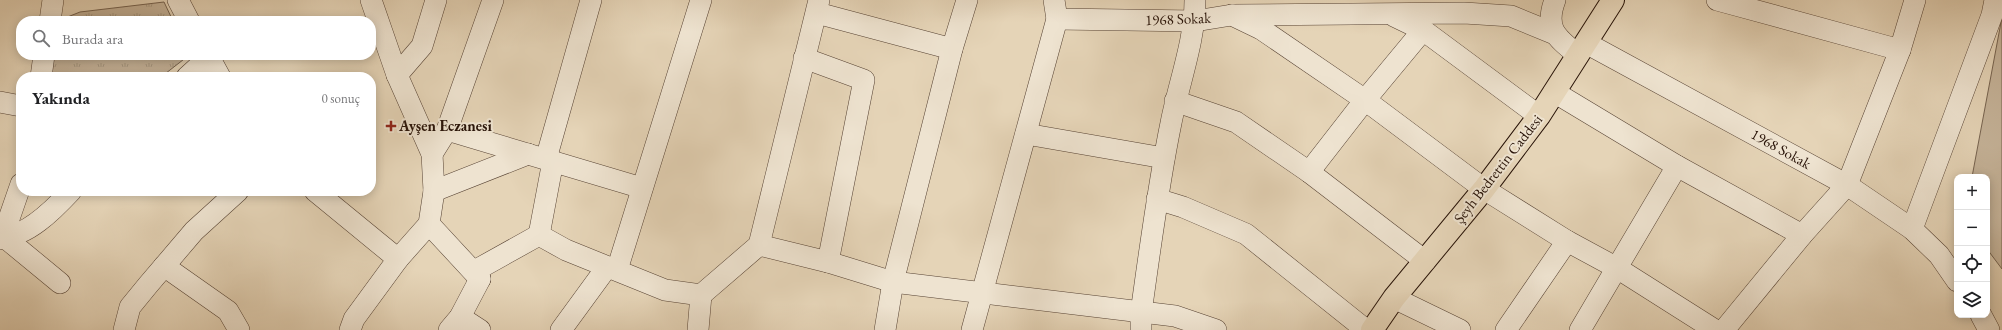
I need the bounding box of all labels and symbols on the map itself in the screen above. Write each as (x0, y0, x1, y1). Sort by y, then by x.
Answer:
street label: 1968 Sokak (1145, 8, 1212, 29)
street label: Şeyh Bedrettin Caddesi (1449, 110, 1546, 227)
place label: Ayşen Eczanesi (398, 116, 492, 135)
marker: Ayşen Eczanesi (386, 121, 396, 131)
street label: 1968 Sokak (1748, 124, 1816, 173)

